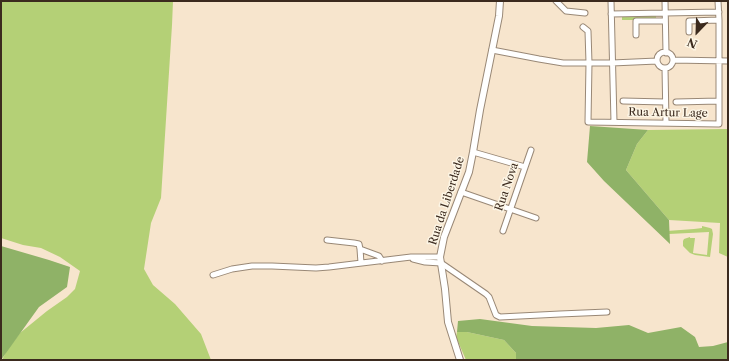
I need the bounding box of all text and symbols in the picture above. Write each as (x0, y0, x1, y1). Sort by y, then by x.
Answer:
north arrow (677, 12, 717, 52)
text: N (685, 35, 699, 51)
street label: Rua Artur Lage (628, 106, 708, 120)
street label: Rua da Liberdade (426, 155, 468, 247)
street label: Rua Nova (493, 161, 521, 213)

